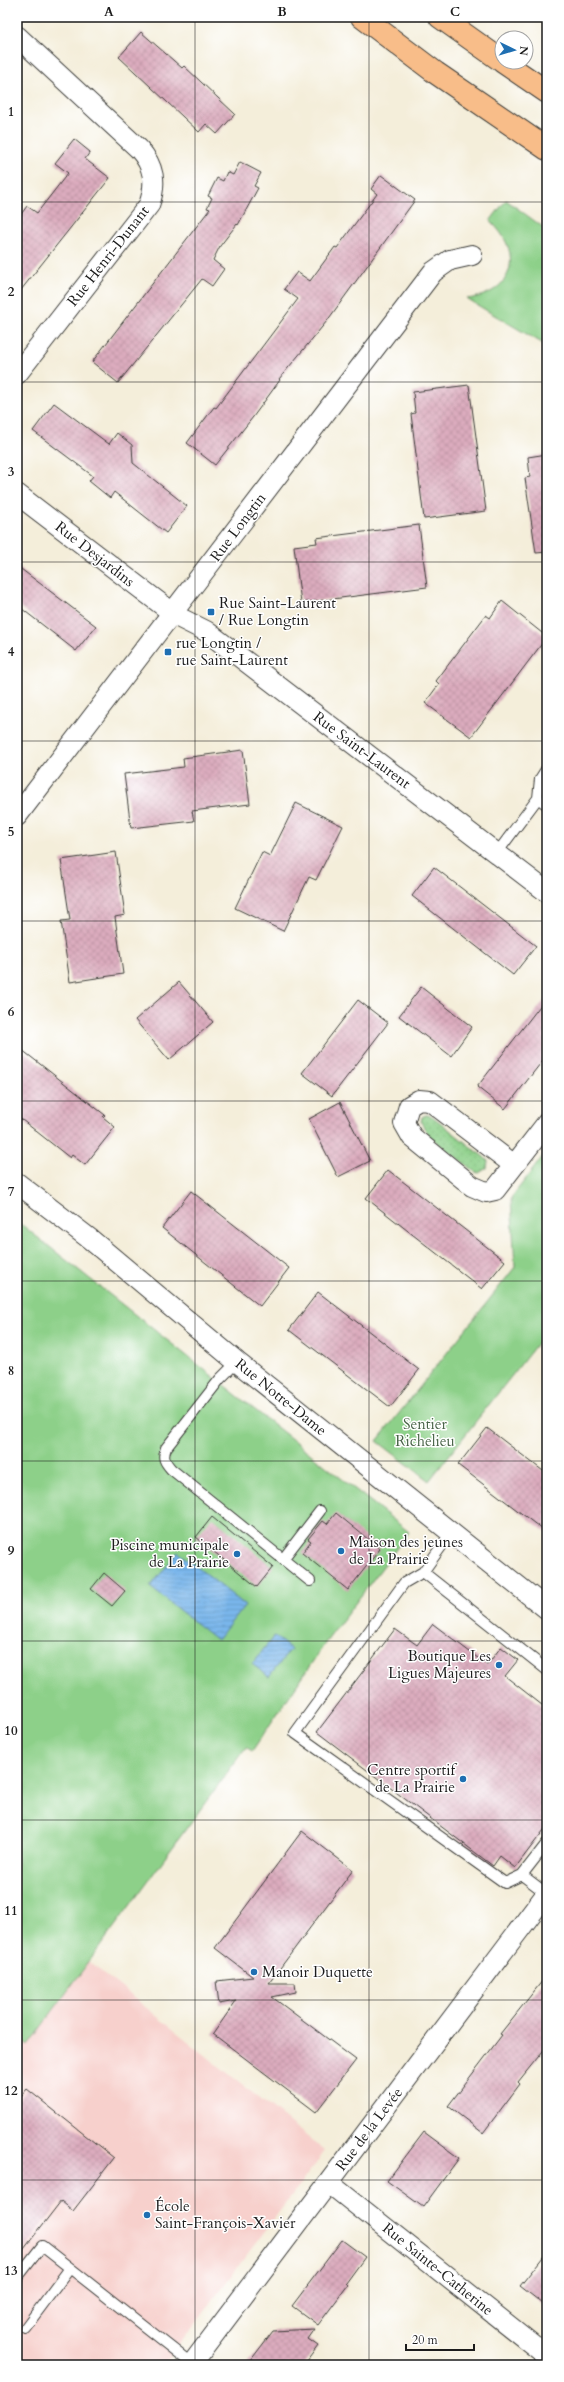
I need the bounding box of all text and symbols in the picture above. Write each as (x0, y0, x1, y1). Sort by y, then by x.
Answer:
text: A (104, 3, 114, 21)
text: B (277, 3, 287, 21)
text: C (450, 3, 460, 21)
north arrow (494, 30, 534, 70)
text: N (516, 45, 531, 57)
text: 1 (8, 103, 14, 121)
street label: Rue Henri-Dunant (62, 201, 154, 310)
text: 2 (8, 283, 15, 301)
text: 3 (8, 463, 15, 481)
street label: Rue Longtin (206, 488, 271, 565)
street label: Rue Desjardins (51, 517, 139, 591)
place label: Rue Saint-Laurent / Rue Longtin (219, 593, 336, 630)
marker: Rue Saint-Laurent / Rue Longtin (206, 607, 216, 617)
place label: rue Longtin / rue Saint-Laurent (176, 633, 288, 670)
text: 4 (8, 643, 15, 661)
marker: rue Longtin / rue Saint-Laurent (163, 647, 173, 657)
street label: Rue Saint-Laurent (309, 707, 415, 793)
text: 5 (8, 823, 14, 841)
text: 6 (8, 1003, 15, 1021)
text: 7 (8, 1183, 15, 1201)
street label: Rue Notre-Dame (231, 1354, 331, 1440)
text: 8 (8, 1362, 14, 1380)
park label: Sentier Richelieu (395, 1414, 455, 1451)
place label: Maison des jeunes de La Prairie (349, 1532, 463, 1569)
place label: Piscine municipale de La Prairie (111, 1535, 229, 1572)
text: 9 (8, 1542, 15, 1560)
marker: Maison des jeunes de La Prairie (336, 1546, 346, 1556)
marker: Piscine municipale de La Prairie (232, 1549, 242, 1559)
place label: Boutique Les Ligues Majeures (388, 1646, 491, 1683)
marker: Boutique Les Ligues Majeures (494, 1660, 504, 1670)
text: 10 (4, 1722, 18, 1740)
place label: Centre sportif de La Prairie (367, 1760, 457, 1797)
marker: Centre sportif de La Prairie (458, 1774, 468, 1784)
text: 11 (4, 1902, 18, 1920)
place label: Manoir Duquette (262, 1962, 373, 1982)
marker: Manoir Duquette (249, 1967, 259, 1977)
text: 12 (4, 2082, 18, 2100)
street label: Rue de la Levée (331, 2083, 407, 2175)
place label: École Saint-François-Xavier (155, 2196, 296, 2233)
marker: École Saint-François-Xavier (142, 2210, 152, 2220)
street label: Rue Sainte-Catherine (378, 2218, 498, 2320)
text: 13 (4, 2262, 18, 2280)
scale bar (406, 2326, 474, 2352)
text: 20 m (412, 2332, 439, 2348)

